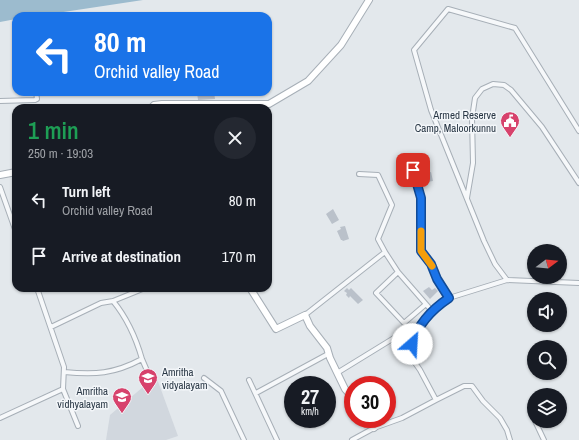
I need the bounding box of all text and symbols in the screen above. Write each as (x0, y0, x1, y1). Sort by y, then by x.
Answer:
text: 80 m (94, 23, 146, 61)
icon: left (28, 28, 80, 80)
text: Orchid valley Road (94, 59, 220, 84)
place label: Armed Reserve Camp, Maloorkunnu (415, 108, 496, 135)
public building icon: Armed Reserve Camp, Maloorkunnu (499, 110, 521, 138)
text: 1 min (28, 114, 79, 146)
button: close (214, 117, 256, 159)
text: 250 m · 19:03 (28, 145, 93, 162)
pin (396, 153, 430, 187)
icon: arrive (402, 159, 424, 181)
text: Turn left (62, 181, 110, 202)
icon: left (28, 189, 50, 211)
text: 80 m (229, 190, 256, 211)
text: Orchid valley Road (62, 202, 153, 219)
north arrow (527, 244, 567, 284)
map controls (527, 244, 567, 428)
icon: arrive (28, 245, 50, 267)
text: Arrive at destination (62, 246, 181, 267)
text: 170 m (222, 246, 256, 267)
button: sound (527, 292, 567, 332)
position arrow (391, 323, 433, 365)
button: search (527, 340, 567, 380)
place label: Amritha vidyalayam (161, 365, 208, 392)
school or university icon: Amritha vidyalayam (137, 367, 159, 395)
speed limit sign: 30 (344, 376, 396, 428)
text: 27 (301, 383, 319, 410)
place label: Amritha vidhyalayam (57, 384, 108, 411)
school or university icon: Amritha vidhyalayam (111, 386, 133, 414)
button: layers (527, 388, 567, 428)
text: km/h (301, 405, 319, 418)

